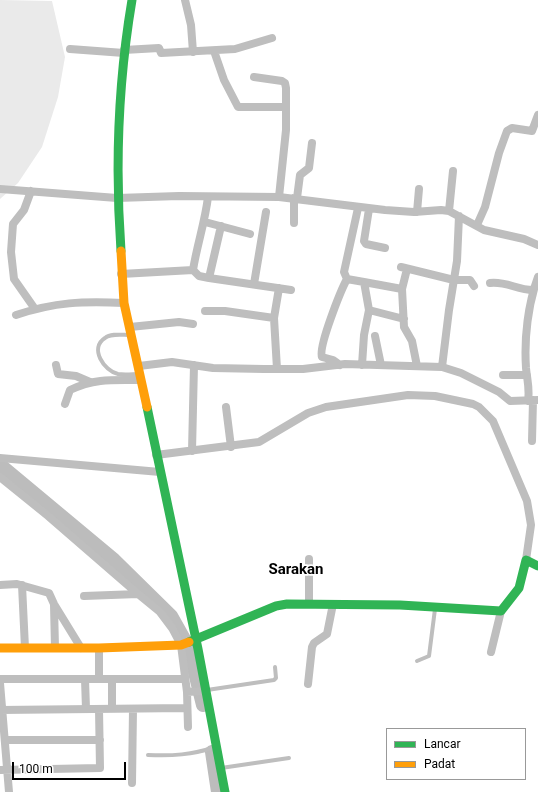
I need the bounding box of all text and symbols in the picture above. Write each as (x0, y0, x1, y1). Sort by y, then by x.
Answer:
district label: Sarakan (269, 561, 323, 579)
legend (386, 728, 526, 780)
text: Lancar (424, 737, 461, 751)
scale bar (14, 754, 128, 780)
text: Padat (424, 757, 455, 771)
text: 100 m (19, 762, 53, 776)

